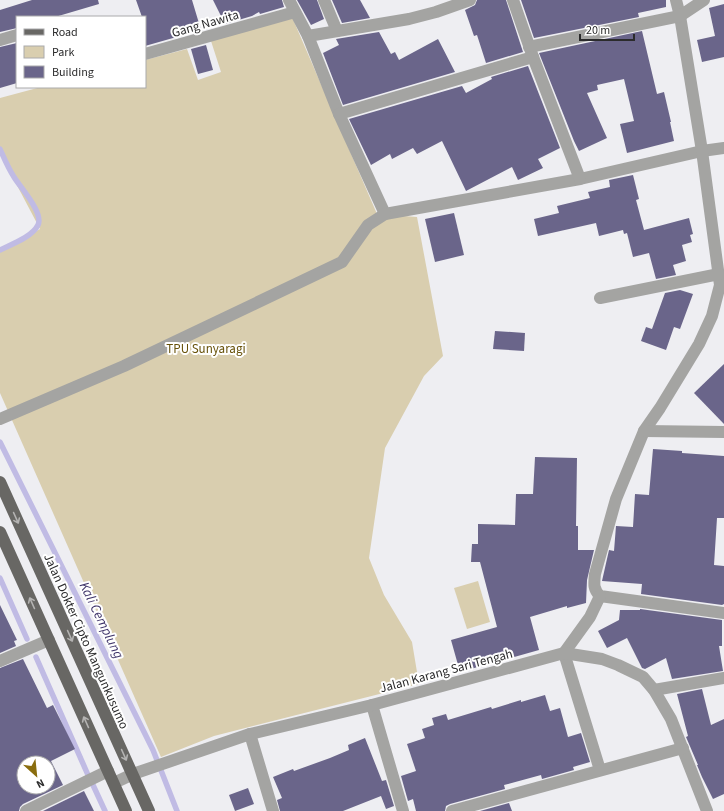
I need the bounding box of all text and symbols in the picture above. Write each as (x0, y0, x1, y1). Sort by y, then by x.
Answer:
street label: Gang Nawita (170, 6, 241, 42)
legend (16, 16, 146, 88)
scale bar (580, 16, 634, 42)
text: 20 m (586, 22, 610, 39)
text: Road (52, 24, 78, 41)
text: Park (52, 44, 74, 61)
text: Building (52, 64, 94, 81)
park label: TPU Sunyaragi (166, 340, 246, 358)
one-way arrow (13, 512, 20, 524)
street label: Jalan Dokter Cipto Mangunkusumo (39, 551, 133, 732)
water label: Kali Cemplung (74, 579, 128, 662)
one-way arrow (28, 598, 35, 610)
one-way arrow (67, 630, 74, 642)
street label: Jalan Karang Sari Tengah (378, 645, 515, 697)
one-way arrow (82, 716, 89, 728)
one-way arrow (121, 748, 128, 760)
north arrow (16, 755, 56, 795)
text: N (34, 775, 47, 792)

